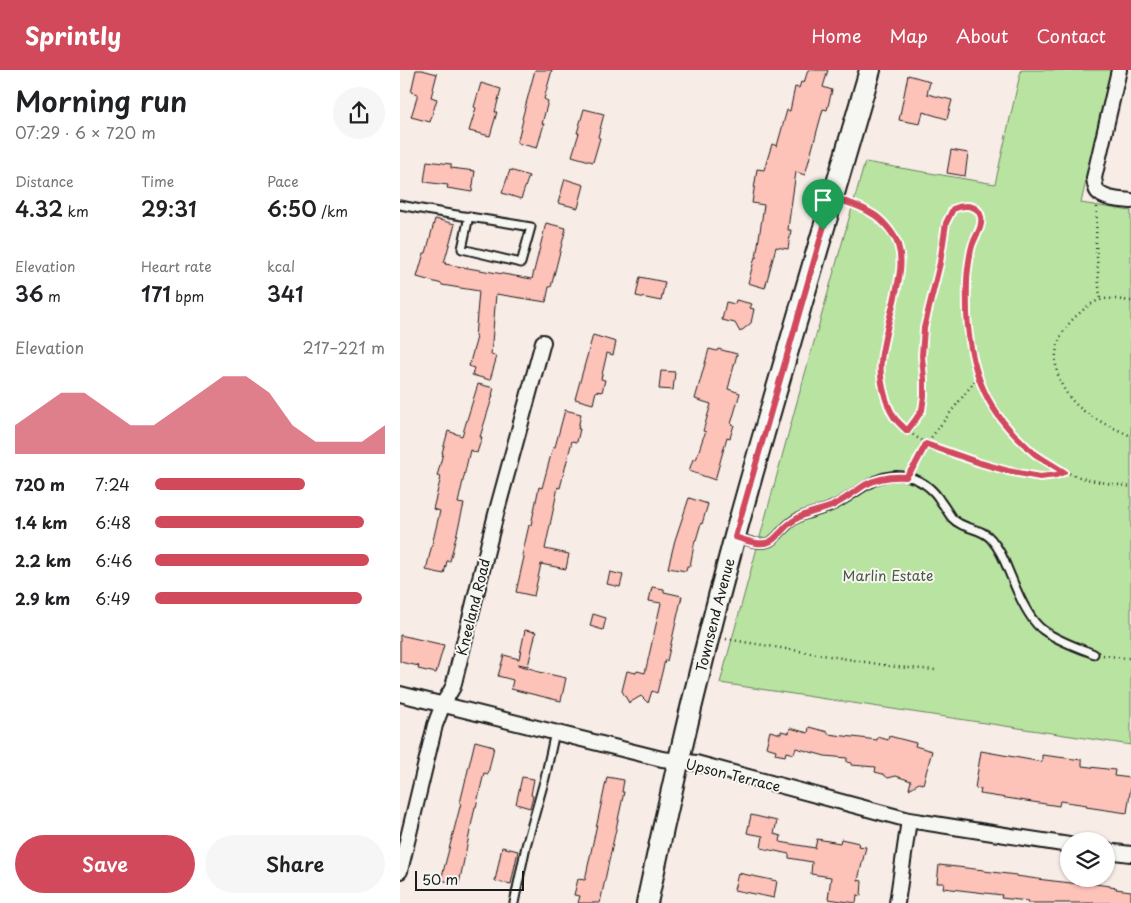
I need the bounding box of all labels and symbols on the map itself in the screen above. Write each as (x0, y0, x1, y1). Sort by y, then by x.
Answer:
pin (802, 179, 844, 230)
street label: Townsend Avenue (690, 555, 739, 674)
street label: Kneeland Road (451, 556, 495, 658)
park label: Marlin Estate (843, 565, 933, 586)
street label: Upson Terrace (683, 753, 783, 797)
scale bar (415, 868, 524, 891)

